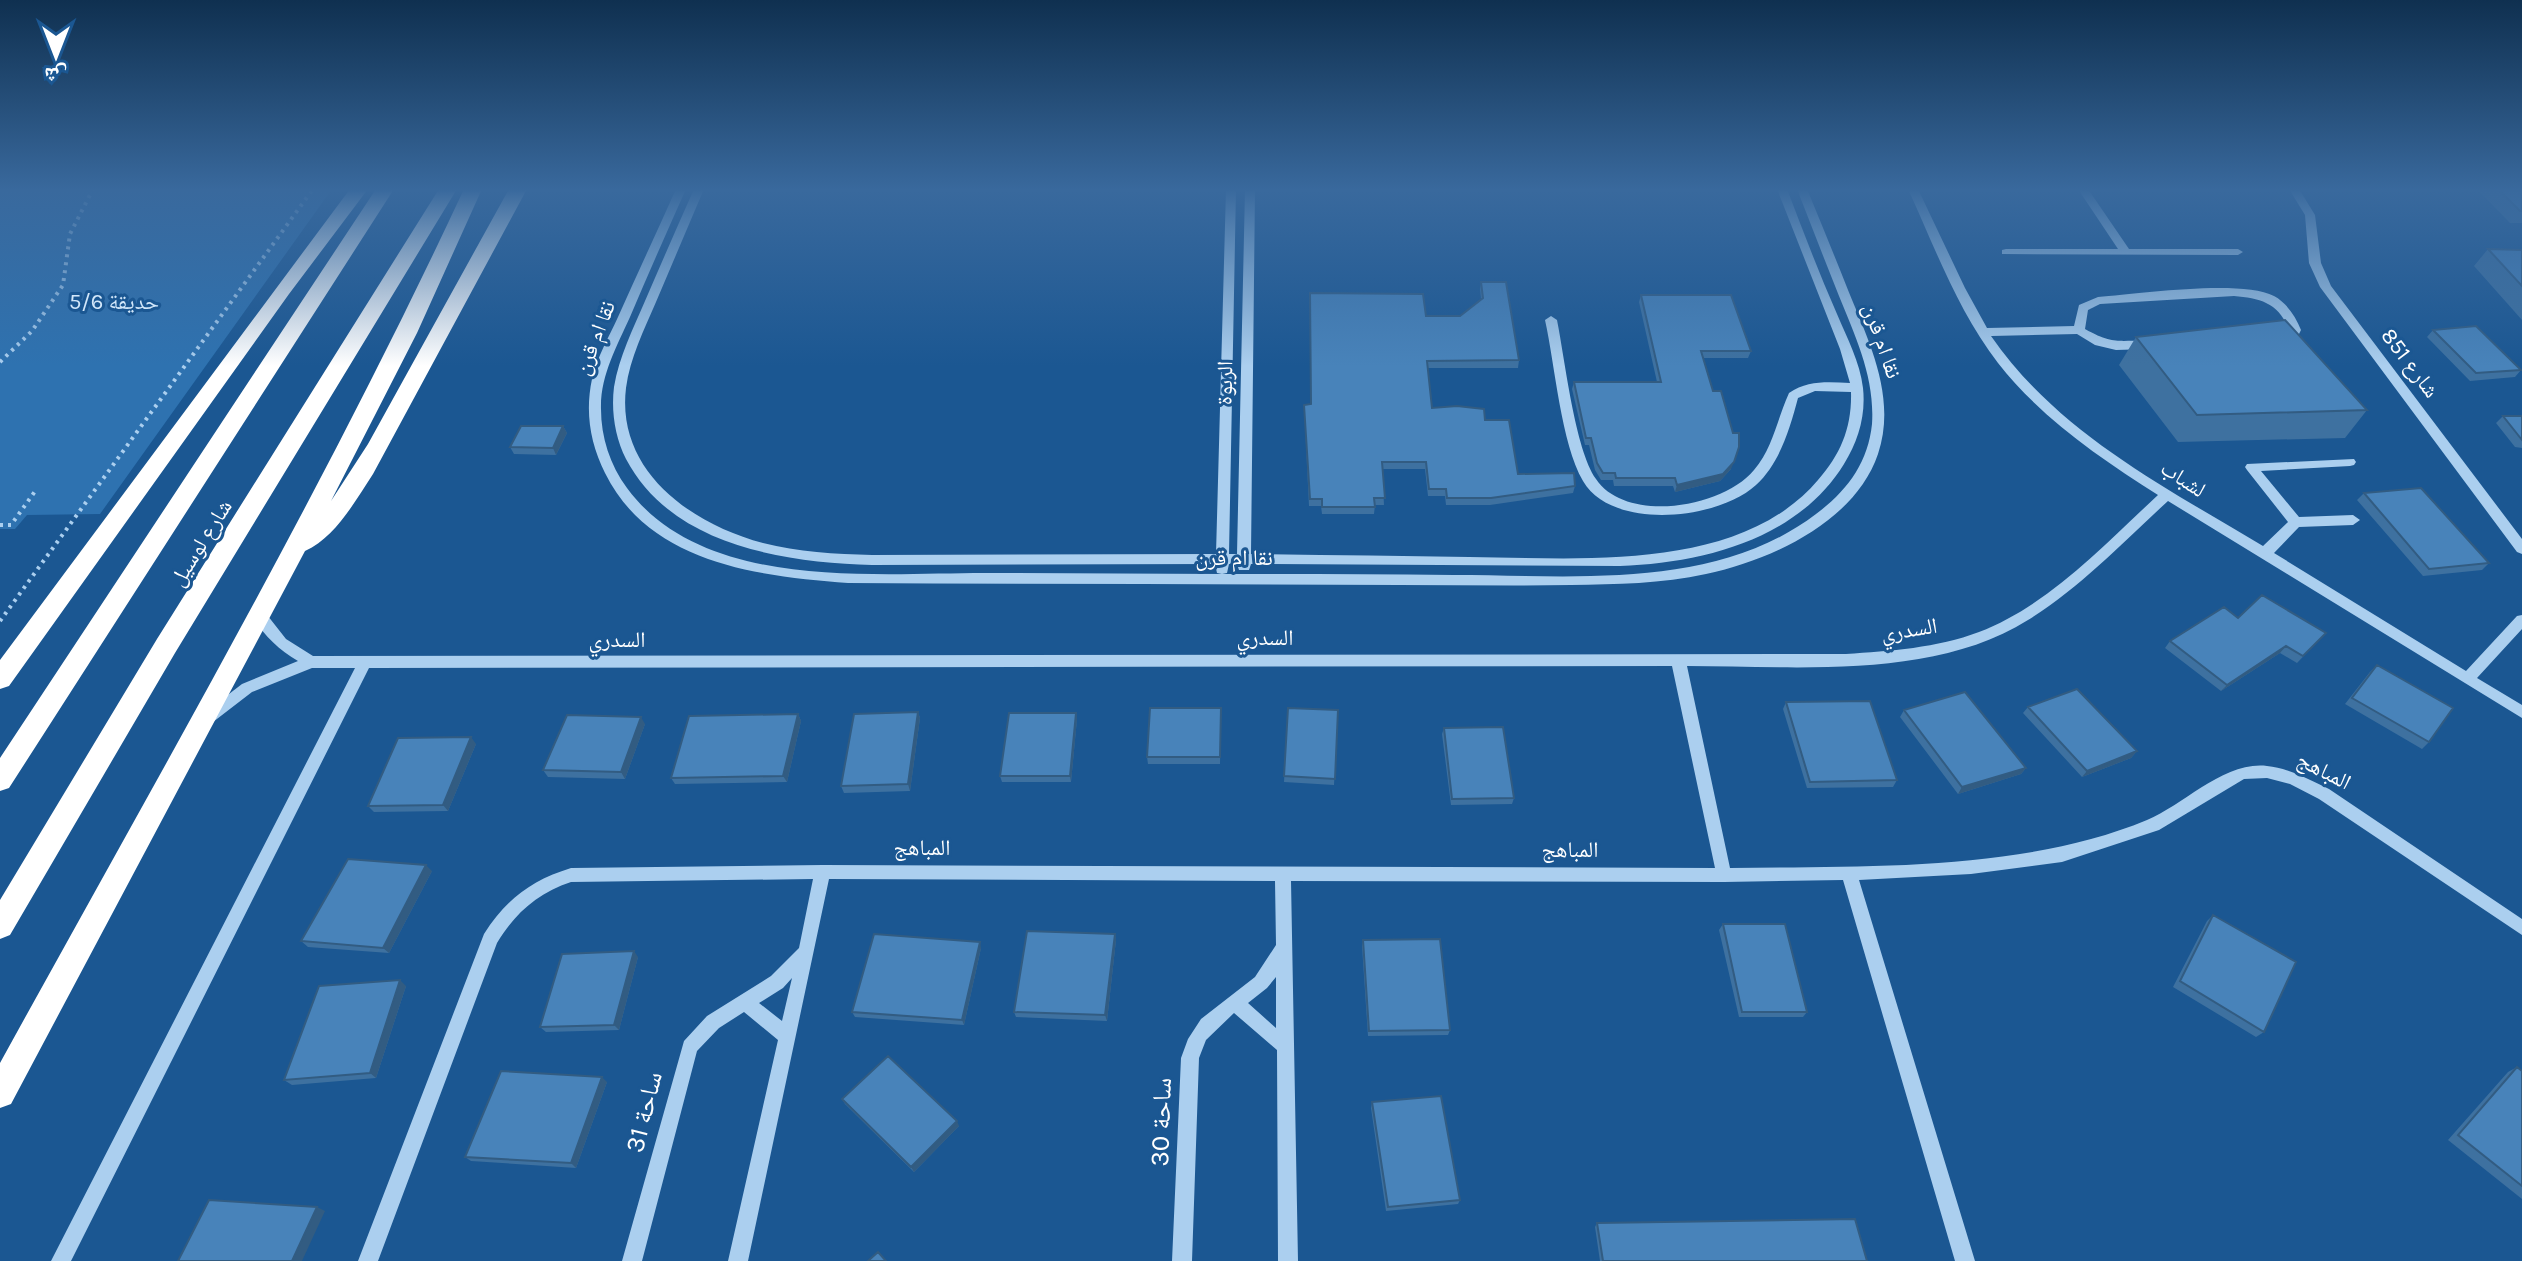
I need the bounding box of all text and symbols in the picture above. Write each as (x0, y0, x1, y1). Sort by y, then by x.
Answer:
north arrow (16, 16, 96, 96)
text: ش (44, 62, 68, 88)
park label: حديقة 5/6 (69, 289, 159, 315)
street label: نقا ام قرن (569, 297, 622, 379)
street label: نقا ام قرن (1856, 300, 1907, 382)
street label: شارع 851 (2375, 323, 2445, 403)
street label: الربوة (1212, 361, 1238, 405)
street label: لشباب (2156, 455, 2210, 503)
street label: شارع لوسيل (164, 495, 238, 591)
street label: نقا ام قرن (1195, 545, 1273, 572)
street label: السدري (1879, 613, 1940, 651)
street label: السدري (1236, 625, 1294, 655)
street label: السدري (588, 627, 646, 657)
street label: المباهج (2293, 747, 2355, 795)
street label: المباهج (894, 835, 950, 861)
street label: المباهج (1542, 837, 1598, 863)
street label: ساحة 31 (619, 1068, 669, 1156)
street label: ساحة 30 (1144, 1077, 1178, 1167)

